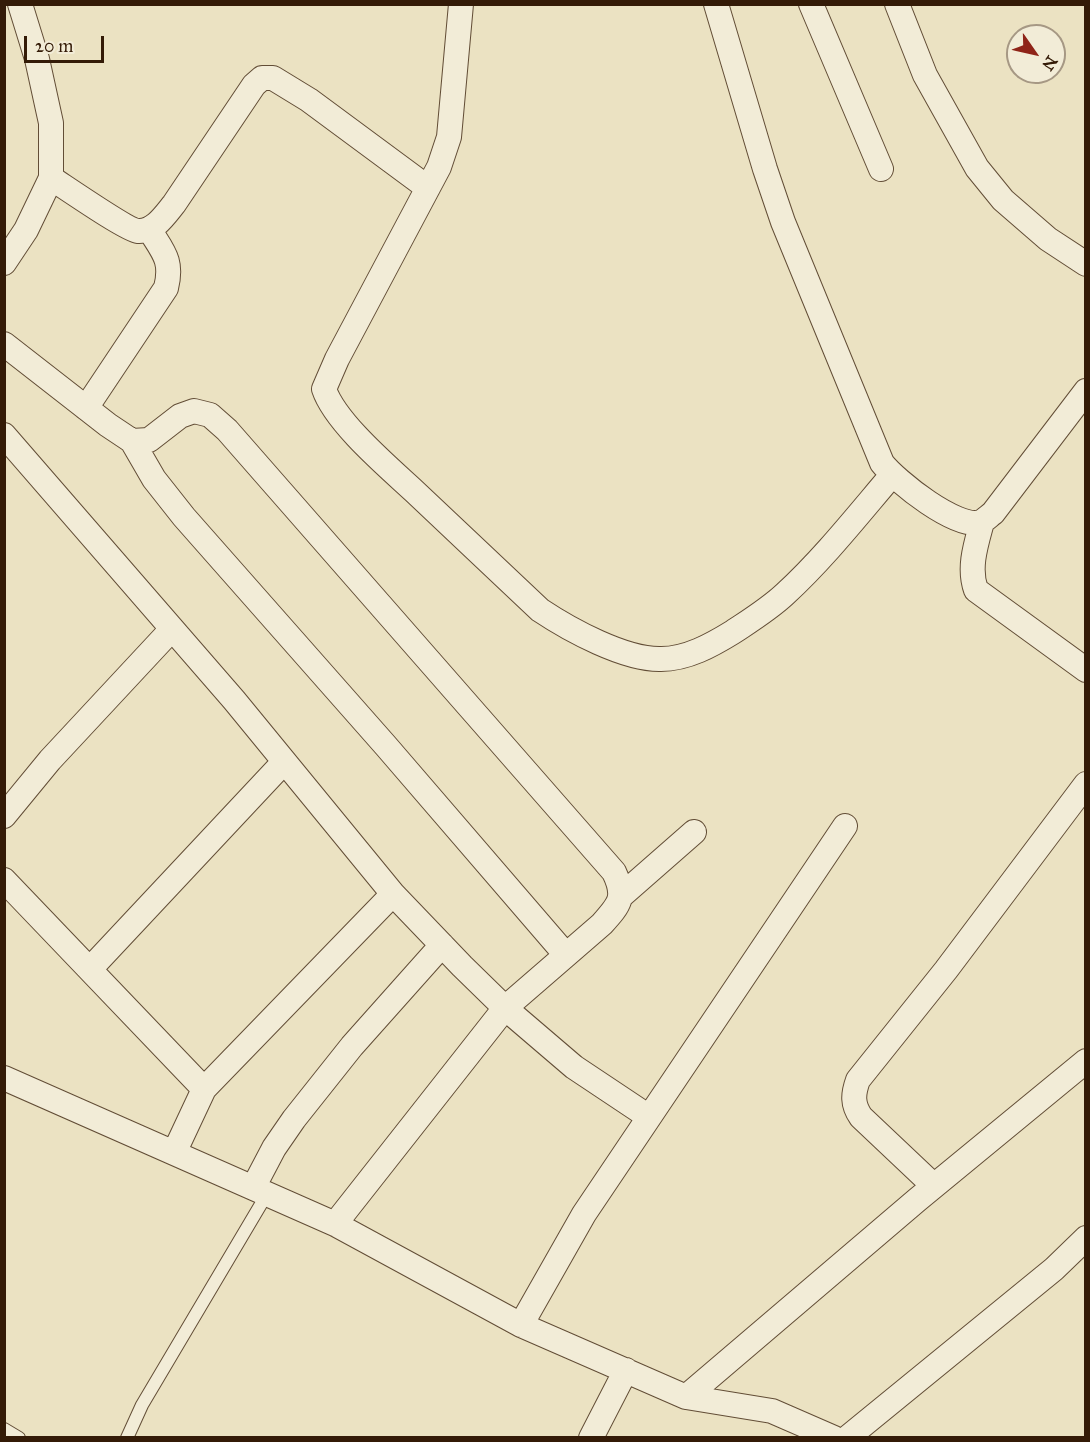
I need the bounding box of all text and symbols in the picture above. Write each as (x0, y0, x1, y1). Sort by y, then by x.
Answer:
scale bar (27, 24, 106, 62)
north arrow (1006, 24, 1066, 84)
text: 20 m (35, 35, 73, 57)
text: N (1038, 52, 1061, 74)

